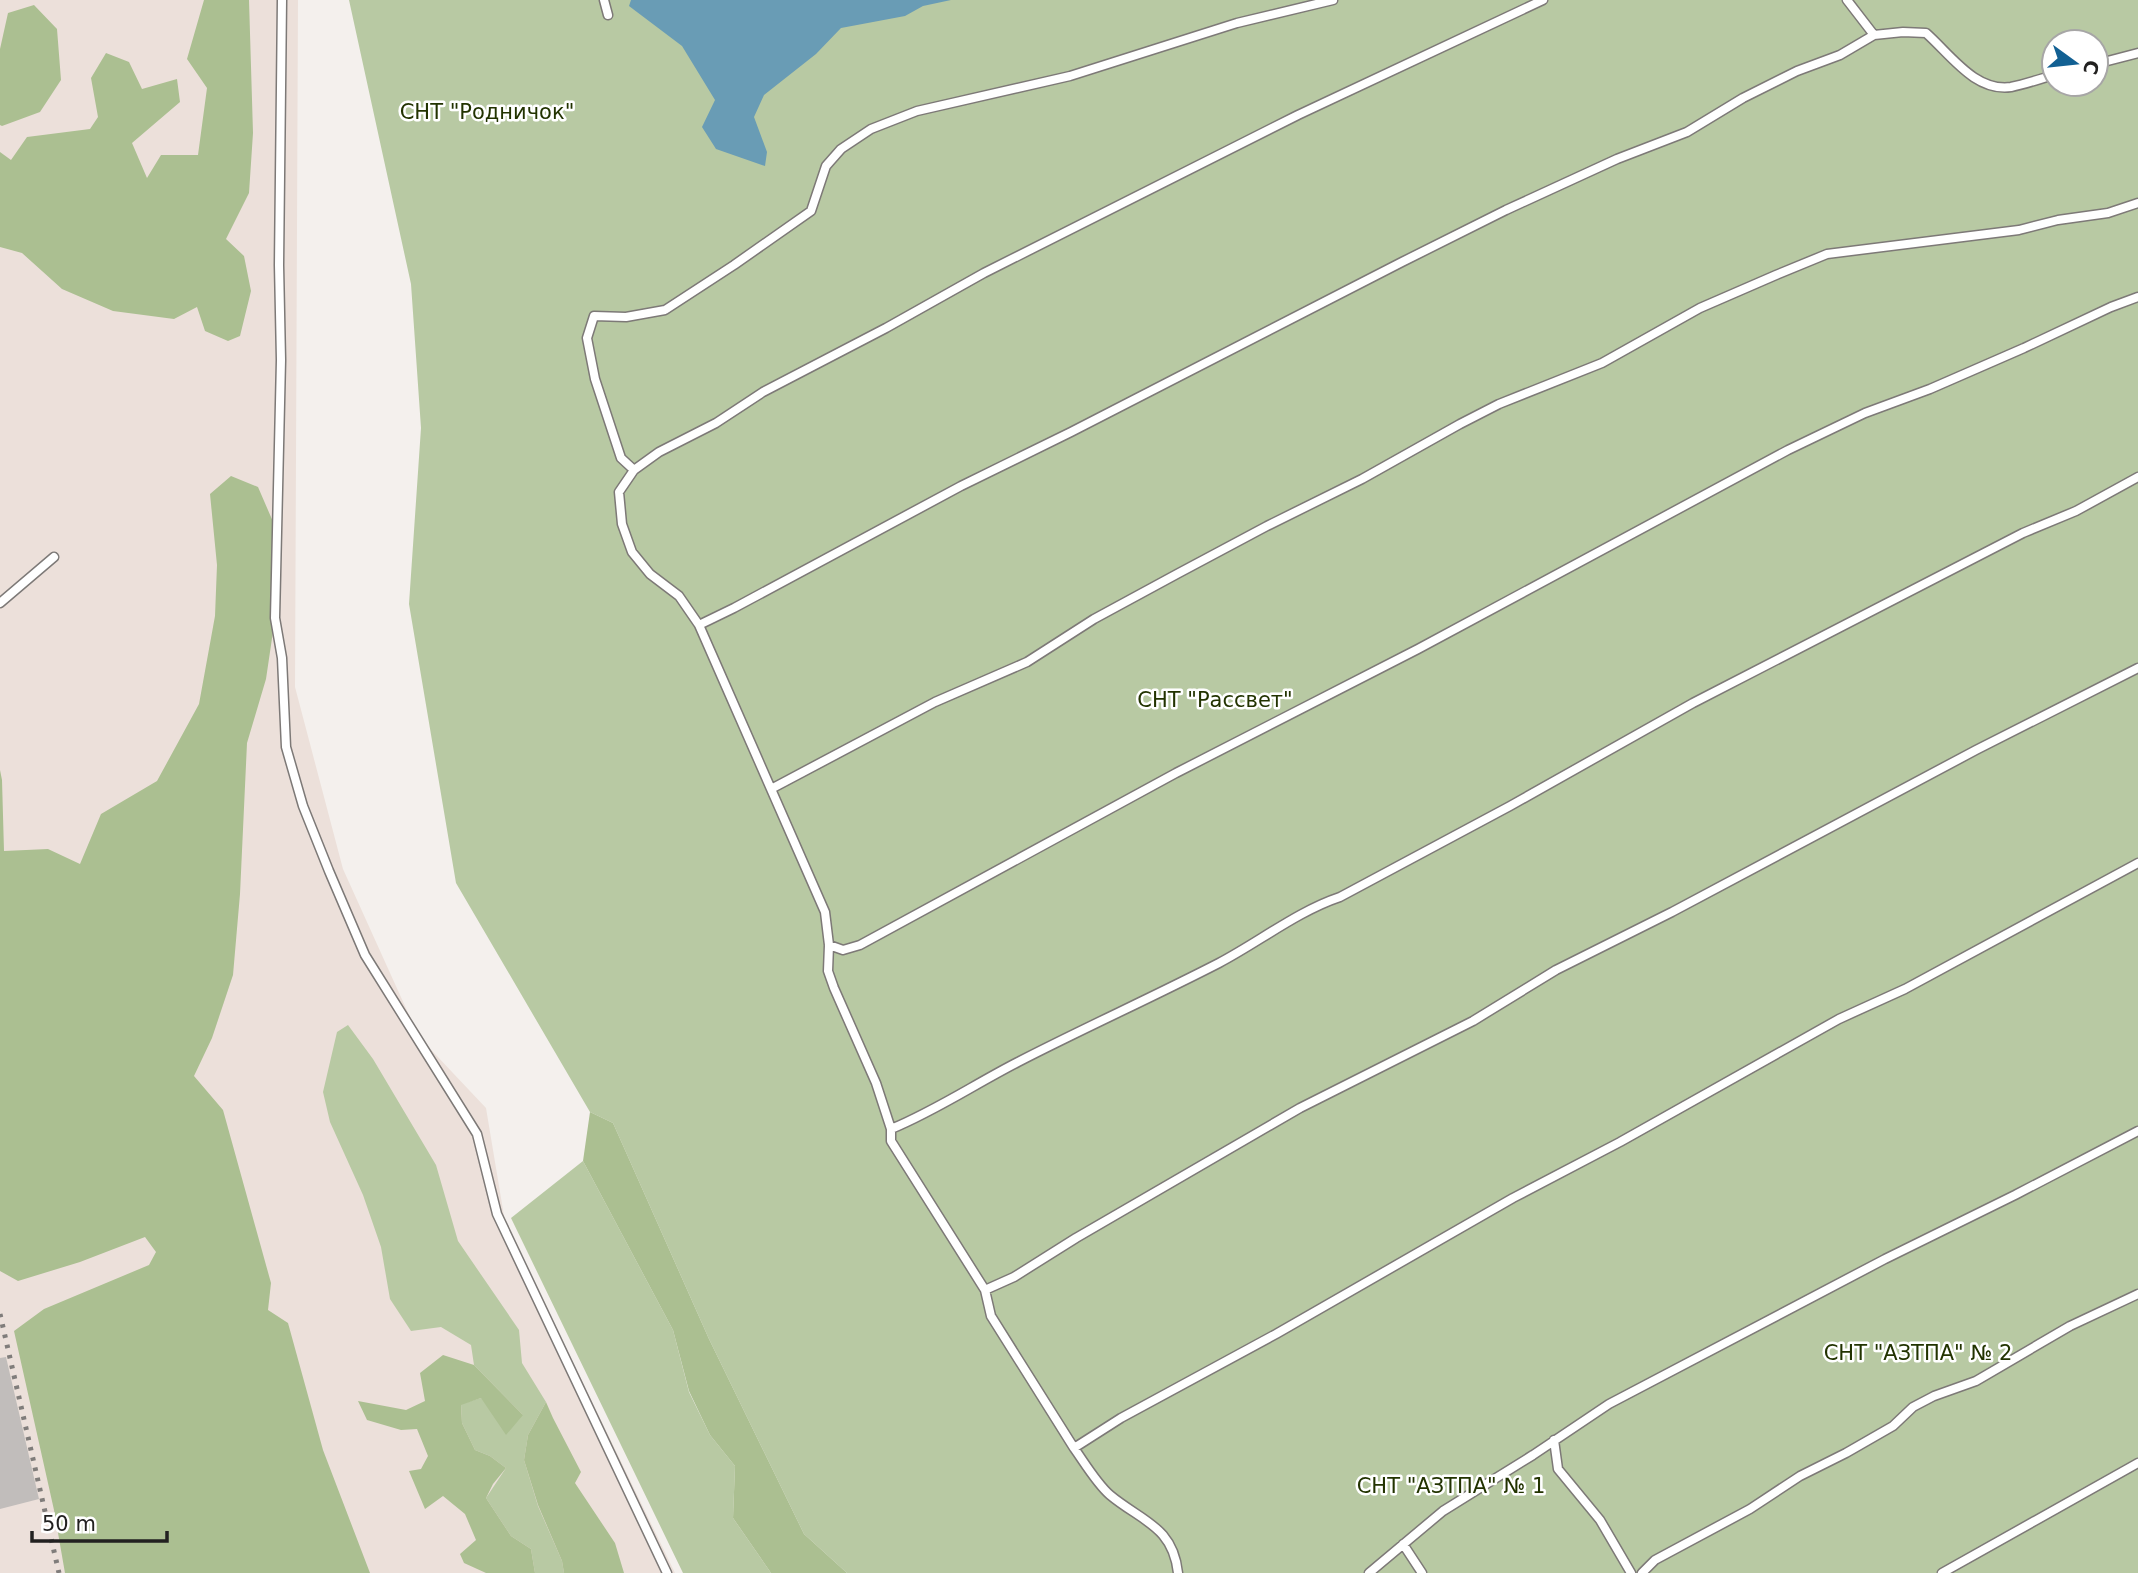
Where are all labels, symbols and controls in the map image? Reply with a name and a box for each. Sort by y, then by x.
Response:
north arrow [2040,28,2110,98]
text: С [2079,58,2104,77]
park label: СНТ "Родничок" [400,100,574,124]
park label: СНТ "Рассвет" [1137,688,1293,712]
park label: СНТ "АЗТПА" № 2 [1824,1341,2012,1365]
park label: СНТ "АЗТПА" № 1 [1357,1474,1545,1498]
scale bar [32,1500,166,1544]
text: 50 m [42,1512,96,1536]

